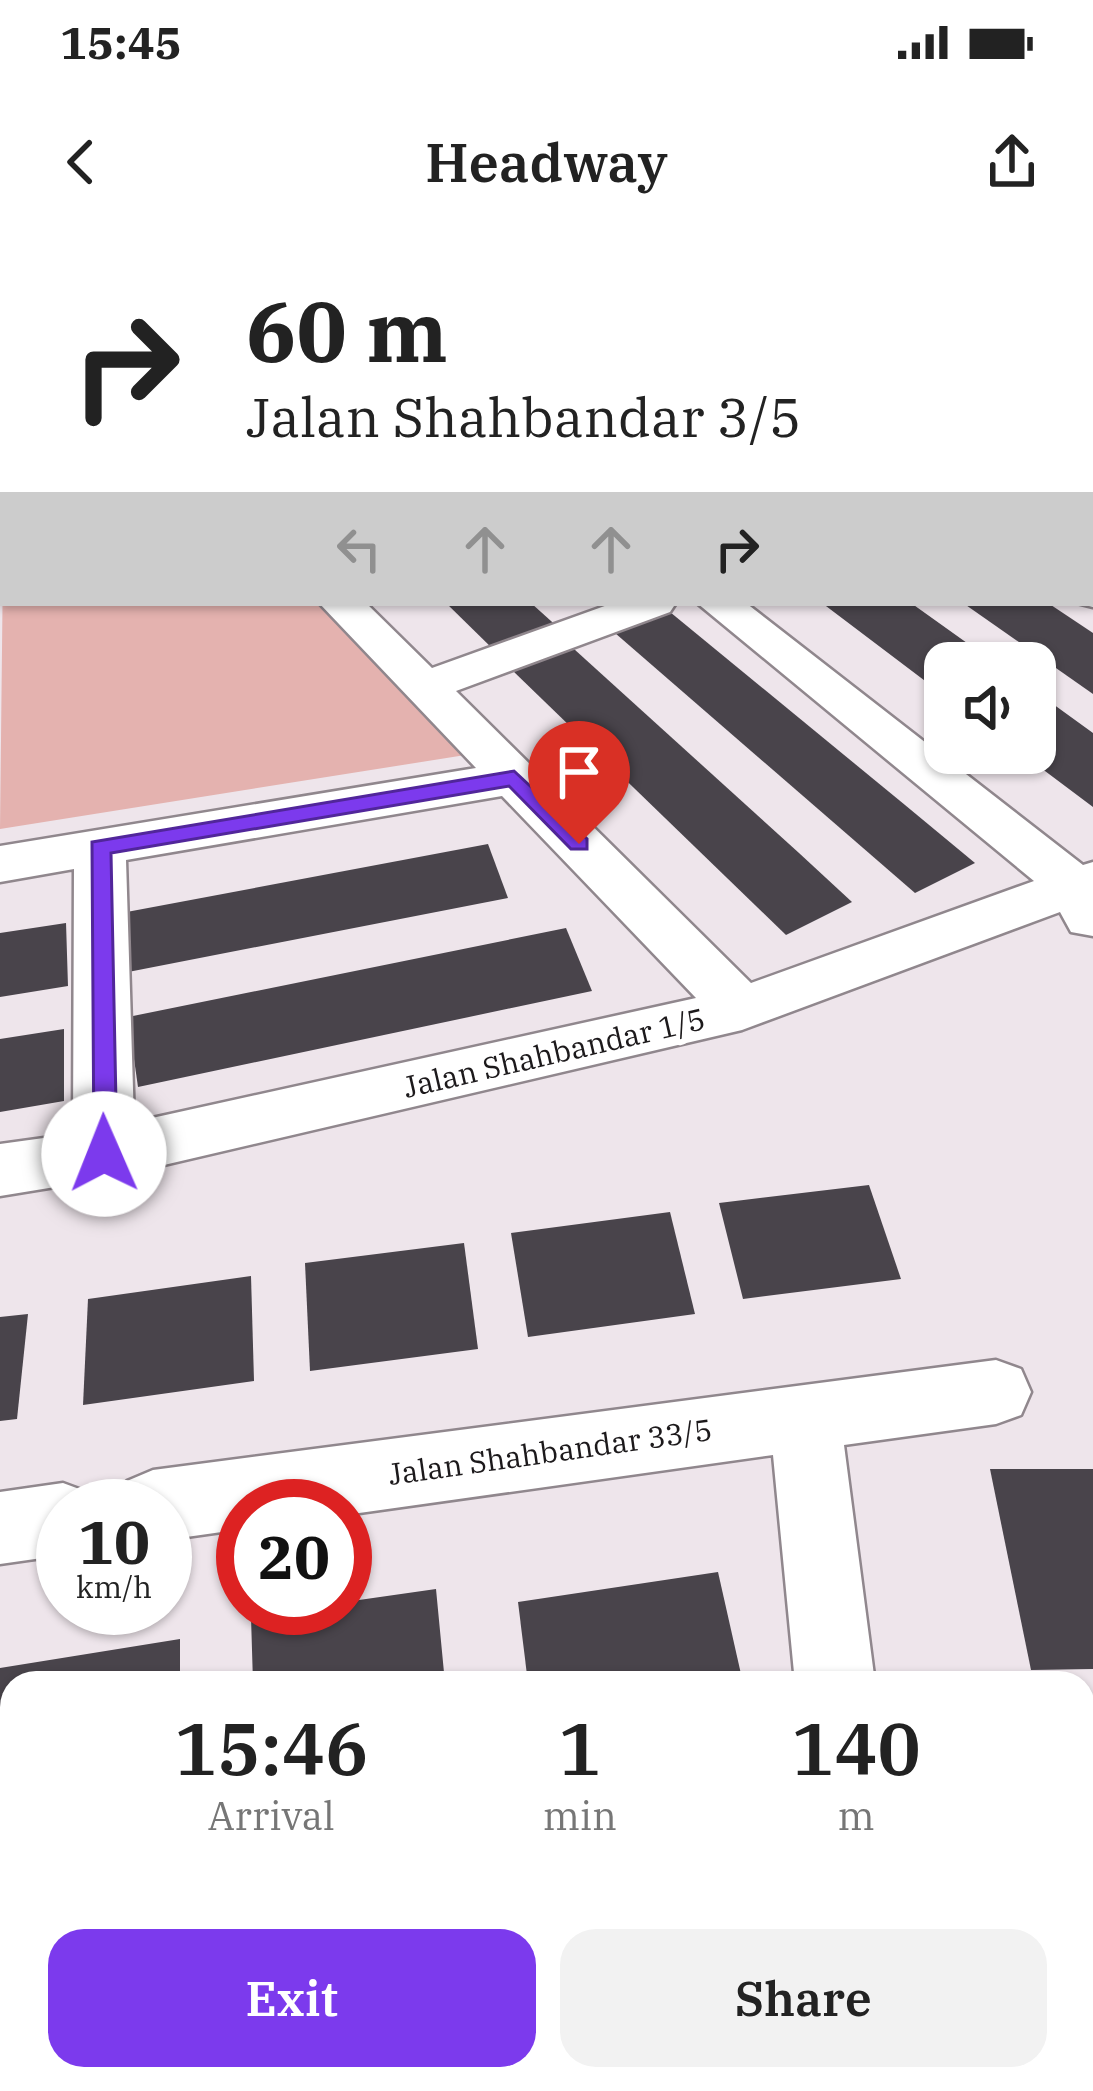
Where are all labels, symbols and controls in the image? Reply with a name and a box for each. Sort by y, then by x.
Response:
text: 15:45 [60,13,182,71]
text: Headway [425,127,668,197]
icon: back [48,129,114,195]
icon: share [979,129,1045,195]
text: 60 m [246,276,448,385]
icon: right [48,288,204,444]
text: Jalan Shahbandar 3/5 [246,382,801,452]
icon: left [326,516,392,582]
icon: ahead [452,516,518,582]
icon: ahead [578,516,644,582]
icon: right [704,516,770,582]
map controls [924,642,1056,774]
button: sound [924,642,1056,774]
pin [528,721,630,844]
icon: arrive [546,739,612,805]
street label: Jalan Shahbandar 1/5 [399,998,709,1106]
position arrow [41,1091,167,1217]
street label: Jalan Shahbandar 33/5 [386,1409,714,1493]
speed limit sign: 20 [216,1479,372,1635]
text: 10 [78,1502,150,1581]
text: km/h [76,1567,152,1606]
text: 15:46 [174,1701,368,1795]
text: 1 [558,1701,601,1795]
text: 140 [791,1701,921,1795]
text: Arrival [208,1790,335,1841]
text: min [543,1790,617,1841]
text: m [837,1790,875,1841]
button: Exit [48,1929,536,2067]
button: Share [560,1929,1047,2067]

